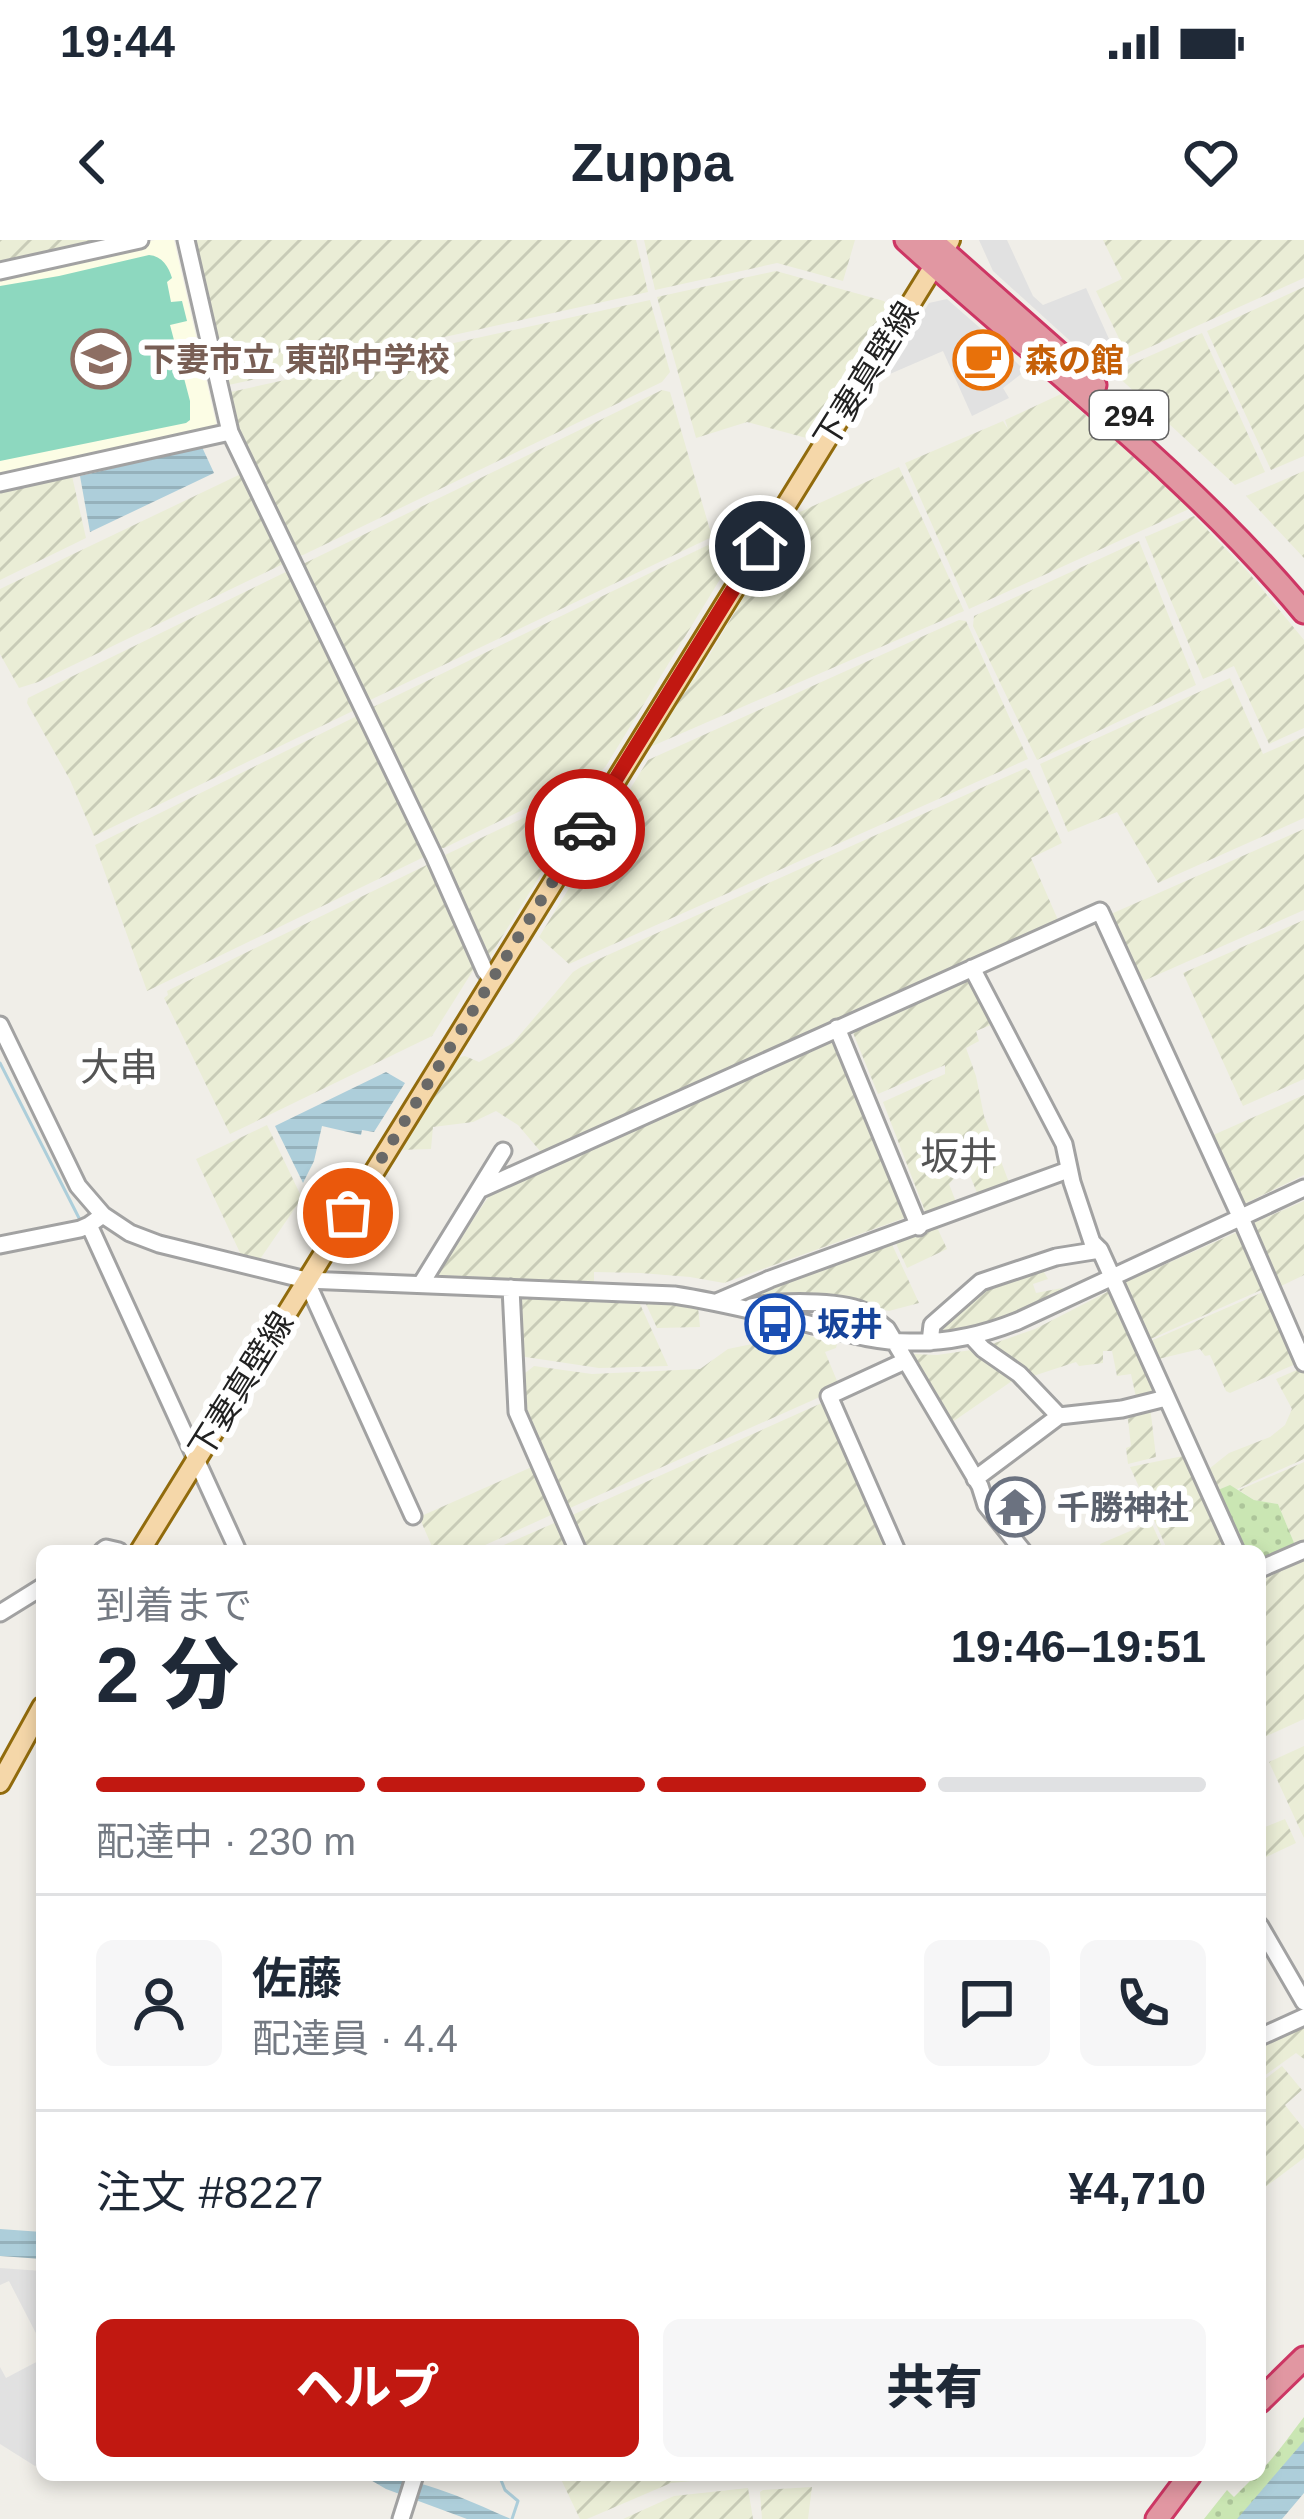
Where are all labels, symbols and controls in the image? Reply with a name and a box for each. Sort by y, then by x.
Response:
text: 19:44 [60,16,175,67]
icon: back [60,129,126,195]
icon: heart [1178,129,1244,195]
text: Zuppa [571,132,733,192]
street label: 下妻真壁線 [807,295,925,455]
school or university icon: 下妻市立 東部中学校 [70,328,132,390]
cafe icon: 森の館 [952,329,1014,391]
place label: 下妻市立 東部中学校 [143,341,449,378]
place label: 森の館 [1025,342,1124,379]
road number: 294 [1090,391,1168,439]
pin [709,495,811,597]
icon: home [727,513,793,579]
courier [525,769,645,889]
icon: car [552,796,618,862]
district label: 大串 [80,1046,158,1089]
district label: 坂井 [920,1135,998,1178]
pin [297,1162,399,1264]
icon: bag [315,1180,381,1246]
bus stop icon: 坂井 [744,1293,806,1355]
street label: 下妻真壁線 [182,1305,300,1465]
place label: 坂井 [817,1306,883,1343]
temple icon: 千勝神社 [984,1476,1046,1538]
place label: 千勝神社 [1057,1489,1189,1526]
text: 到着まで [96,1584,252,1627]
text: 19:46–19:51 [951,1621,1206,1672]
text: 2 分 [96,1631,239,1719]
text: 配達中 · 230 m [96,1820,356,1863]
button: person [96,1940,222,2066]
button: chat [924,1940,1050,2066]
button: phone [1080,1940,1206,2066]
text: 佐藤 [252,1953,342,2004]
text: 配達員 · 4.4 [252,2017,458,2060]
text: ¥4,710 [1068,2163,1206,2214]
text: 注文 #8227 [96,2167,324,2218]
button: ヘルプ [96,2319,639,2457]
button: 共有 [663,2319,1206,2457]

